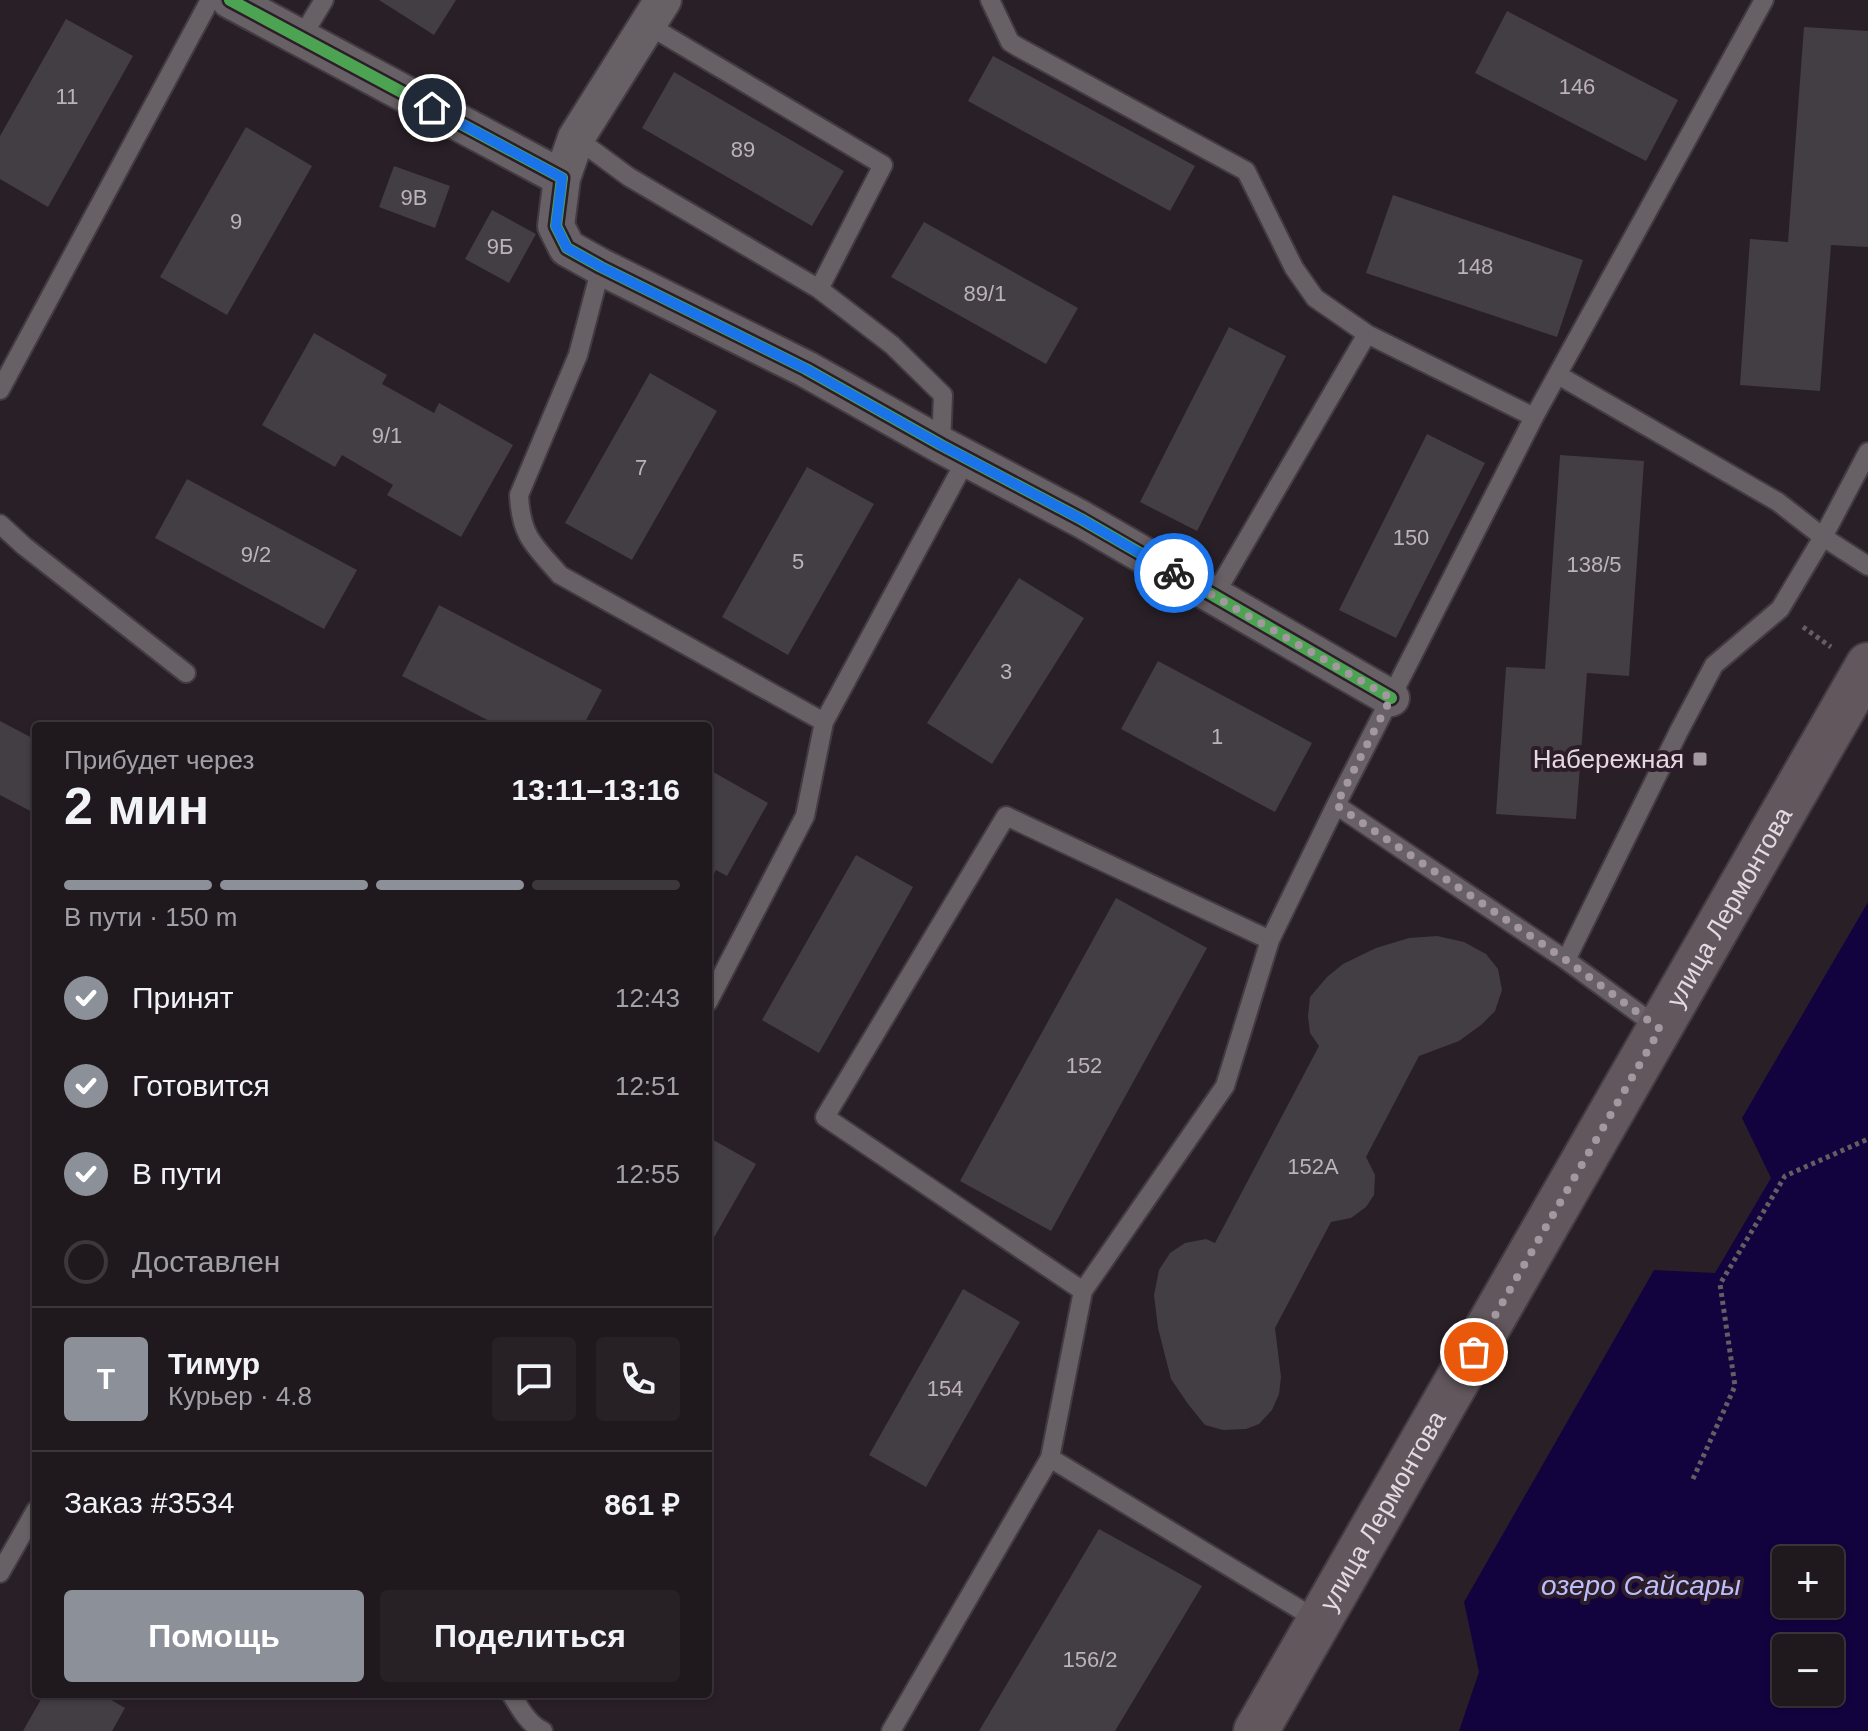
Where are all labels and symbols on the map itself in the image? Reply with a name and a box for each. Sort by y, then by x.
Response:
pin [398,74,466,142]
house number: 146 [1559,74,1595,99]
house number: 11 [56,84,78,109]
house number: 89 [731,137,755,162]
house number: 9В [401,185,427,210]
house number: 9 [230,209,242,234]
house number: 9Б [487,234,513,259]
house number: 148 [1457,254,1493,279]
house number: 89/1 [964,281,1006,306]
house number: 9/1 [372,423,402,448]
house number: 7 [635,455,647,480]
house number: 150 [1393,525,1429,550]
courier [1134,533,1214,613]
house number: 9/2 [241,542,271,567]
house number: 5 [792,549,804,574]
house number: 138/5 [1566,552,1622,577]
house number: 3 [1000,659,1012,684]
house number: 1 [1211,724,1223,749]
place label: Набережная [1533,744,1684,774]
marker: Набережная [1691,750,1709,768]
street label: улица Лермонтова [1660,801,1798,1012]
house number: 152 [1066,1053,1102,1078]
house number: 152А [1287,1154,1339,1179]
pin [1440,1318,1508,1386]
house number: 154 [927,1376,963,1401]
street label: улица Лермонтова [1313,1405,1452,1616]
water label: озеро Сайсары [1541,1570,1741,1601]
house number: 156/2 [1062,1647,1118,1672]

